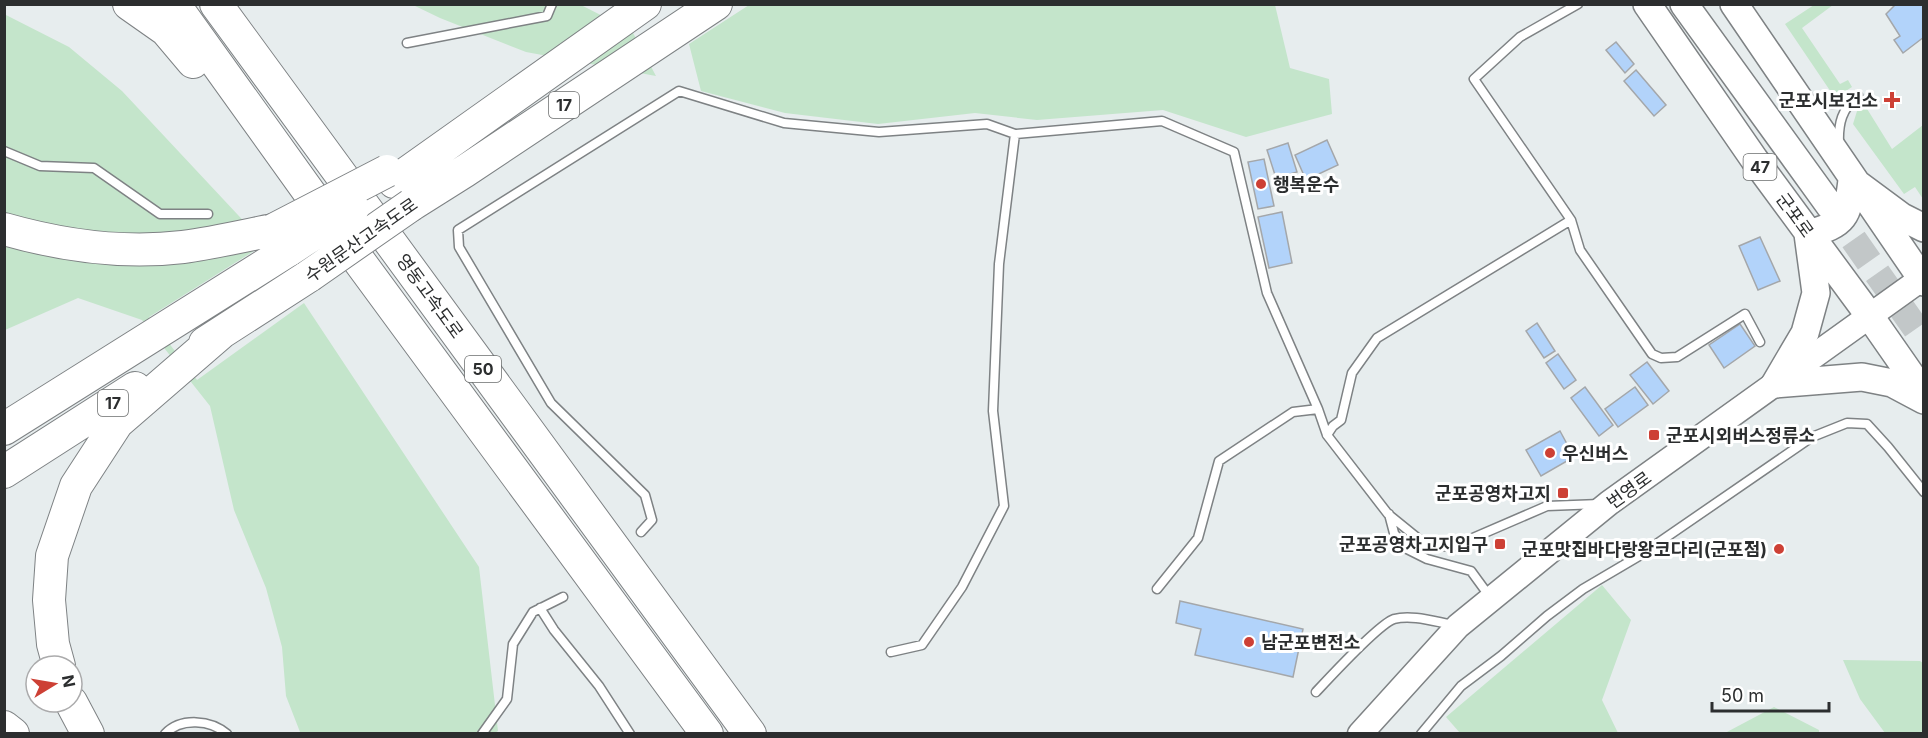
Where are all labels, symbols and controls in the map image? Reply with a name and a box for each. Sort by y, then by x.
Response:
place label: 군포시보건소 [1779,90,1878,111]
marker: 군포시보건소 [1883,91,1901,109]
road number: 17 [549,92,579,118]
road number: 47 [1744,154,1776,180]
place label: 행복운수 [1273,174,1339,195]
marker: 행복운수 [1254,177,1268,191]
street label: 군포로 [1772,189,1818,241]
street label: 수원문산고속도로 [301,193,421,287]
street label: 영동고속도로 [392,250,468,342]
road number: 50 [465,356,501,382]
road number: 17 [98,390,128,416]
place label: 군포시외버스정류소 [1666,425,1815,446]
marker: 군포시외버스정류소 [1647,428,1661,442]
place label: 우신버스 [1562,443,1628,464]
marker: 우신버스 [1543,446,1557,460]
street label: 번영로 [1603,467,1655,513]
place label: 군포공영차고지 [1435,483,1551,504]
marker: 군포공영차고지 [1556,486,1570,500]
place label: 군포공영차고지입구 [1339,534,1488,555]
marker: 군포공영차고지입구 [1493,537,1507,551]
place label: 군포맛집바다랑왕코다리(군포점) [1522,539,1767,560]
marker: 군포맛집바다랑왕코다리(군포점) [1772,542,1786,556]
place label: 남군포변전소 [1261,632,1360,653]
marker: 남군포변전소 [1242,635,1256,649]
north arrow [24,654,84,714]
text: N [58,673,80,689]
scale bar [1712,675,1829,713]
text: 50 m [1721,685,1764,706]

